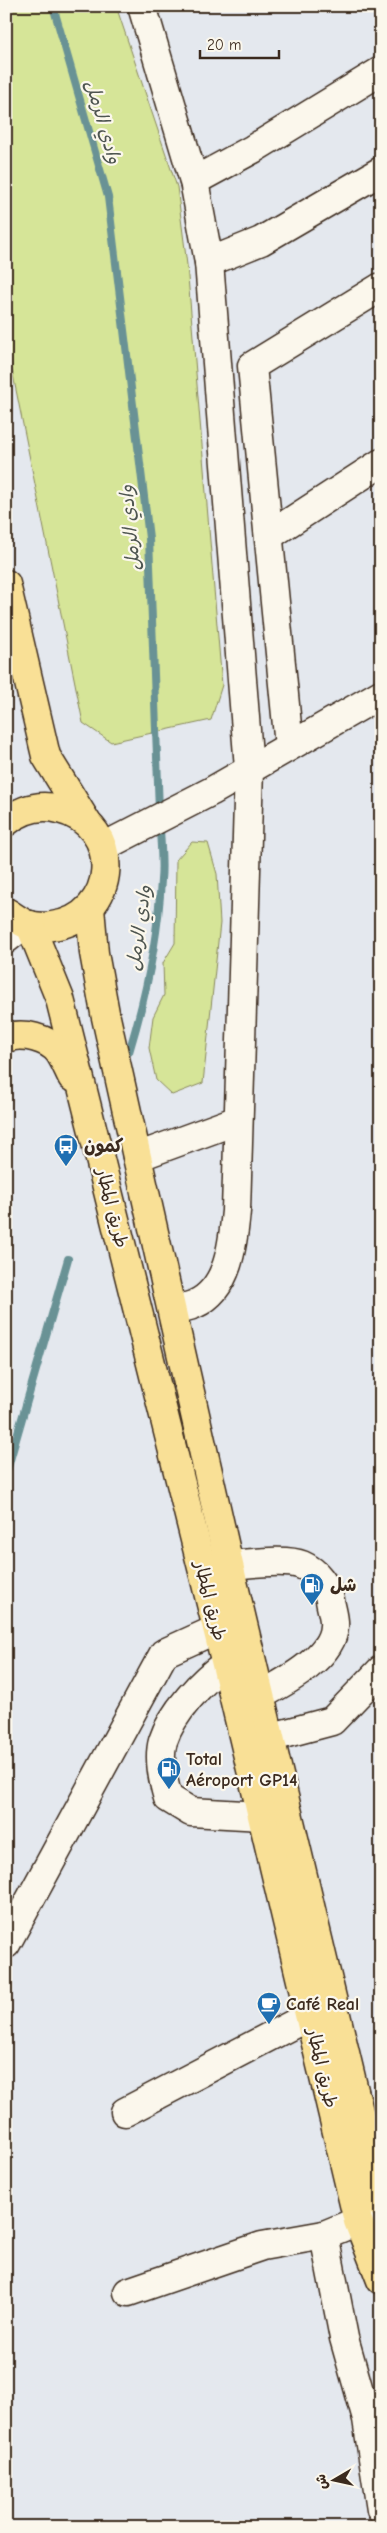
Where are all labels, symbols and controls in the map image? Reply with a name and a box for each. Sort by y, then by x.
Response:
scale bar [200,28,278,60]
text: 20 m [207,36,241,54]
water label: وادي الرمل [79,78,125,167]
water label: وادي الرمل [115,484,147,572]
water label: وادي الرمل [122,884,158,972]
bus stop icon: كمون [53,1133,79,1167]
place label: كمون [84,1136,123,1157]
street label: طريق المطار [91,1164,132,1250]
street label: طريق المطار [189,1557,230,1643]
fuel station icon: شل [299,1572,325,1606]
place label: شل [330,1575,356,1596]
place label: Total Aéroport GP14 [186,1749,297,1791]
fuel station icon: Total Aéroport GP14 [156,1756,182,1790]
cafe icon: Café Real [256,1991,282,2025]
place label: Café Real [286,1994,359,2015]
street label: طريق المطار [302,2024,341,2110]
north arrow [310,2456,360,2506]
text: ش [312,2473,331,2491]

